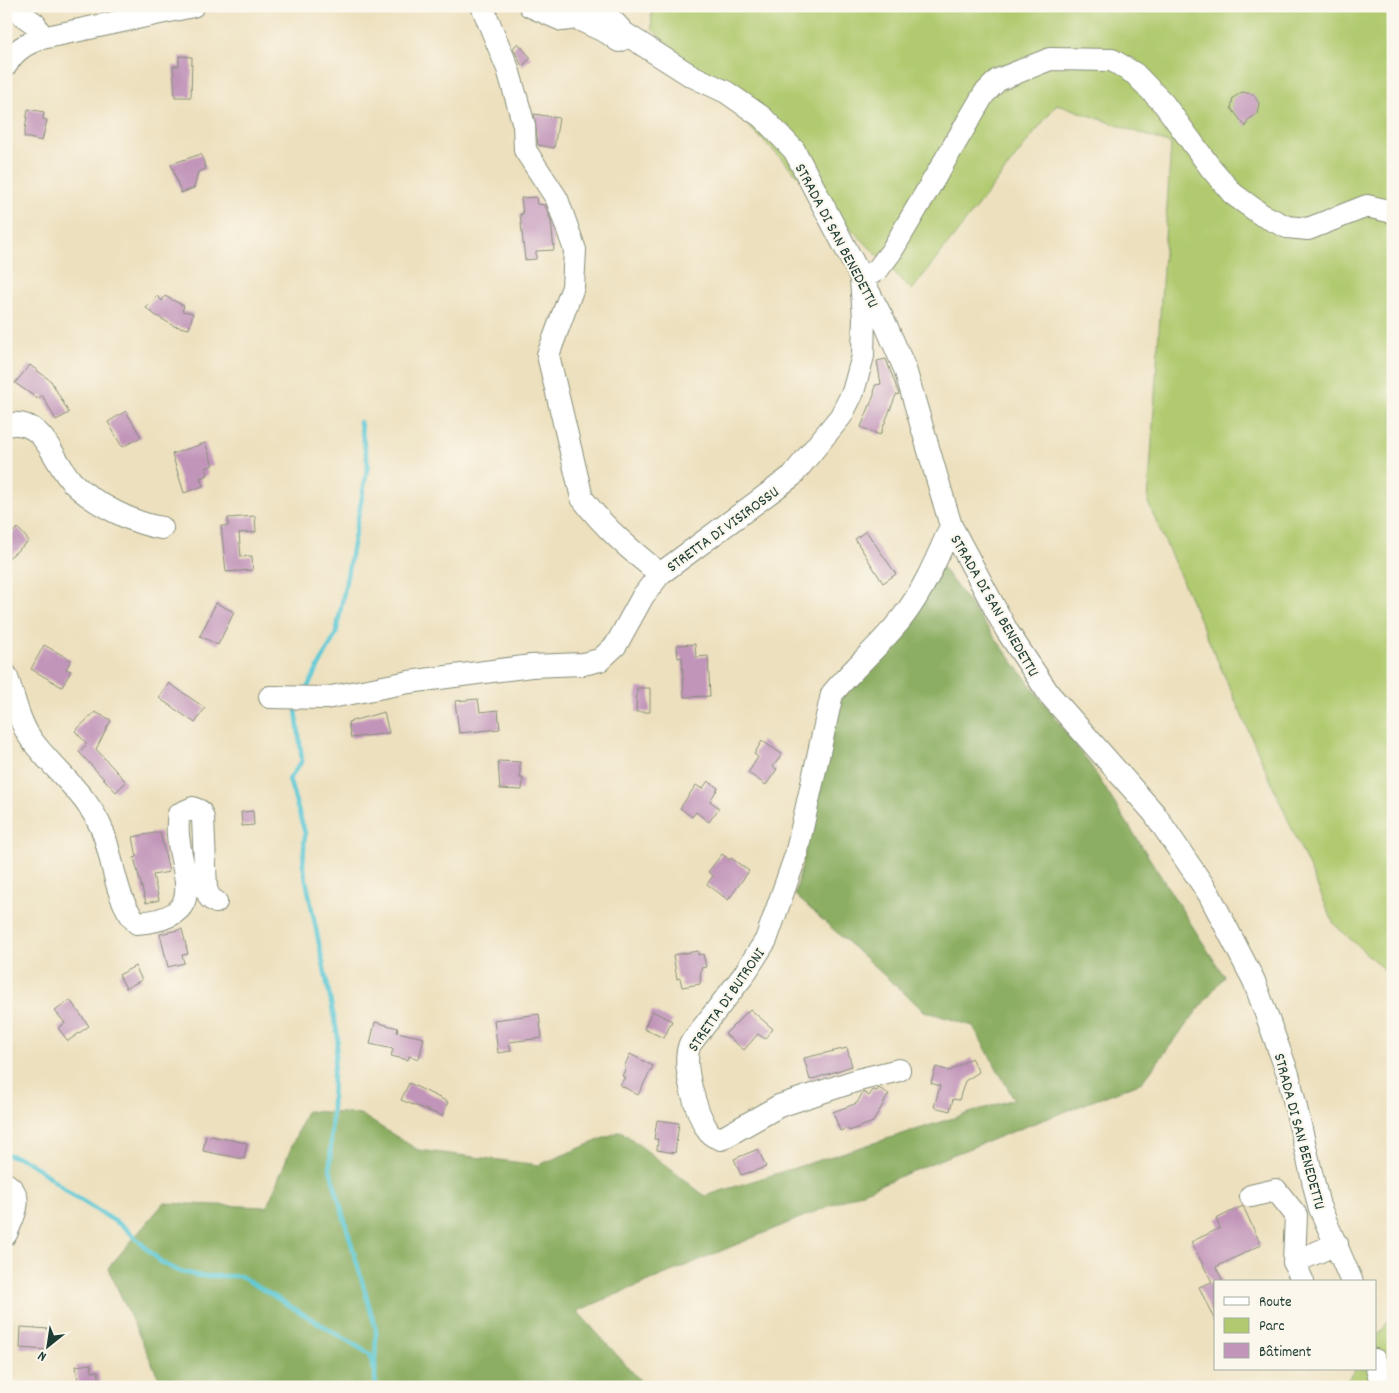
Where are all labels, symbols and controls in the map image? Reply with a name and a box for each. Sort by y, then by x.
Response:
street label: STRADA DI SAN BENEDETTU [788,160,884,313]
street label: STRETTA DI VISIROSSU [662,481,784,579]
street label: STRADA DI SAN BENEDETTU [944,531,1044,682]
street label: STRETTA DI BUTRONI [683,944,772,1057]
street label: STRADA DI SAN BENEDETTU [1267,1051,1331,1212]
legend [1214,1280,1376,1370]
text: Route [1259,1292,1292,1314]
text: Parc [1259,1316,1284,1338]
north arrow [22,1320,72,1370]
text: Bâtiment [1259,1342,1312,1364]
text: N [34,1345,50,1366]

